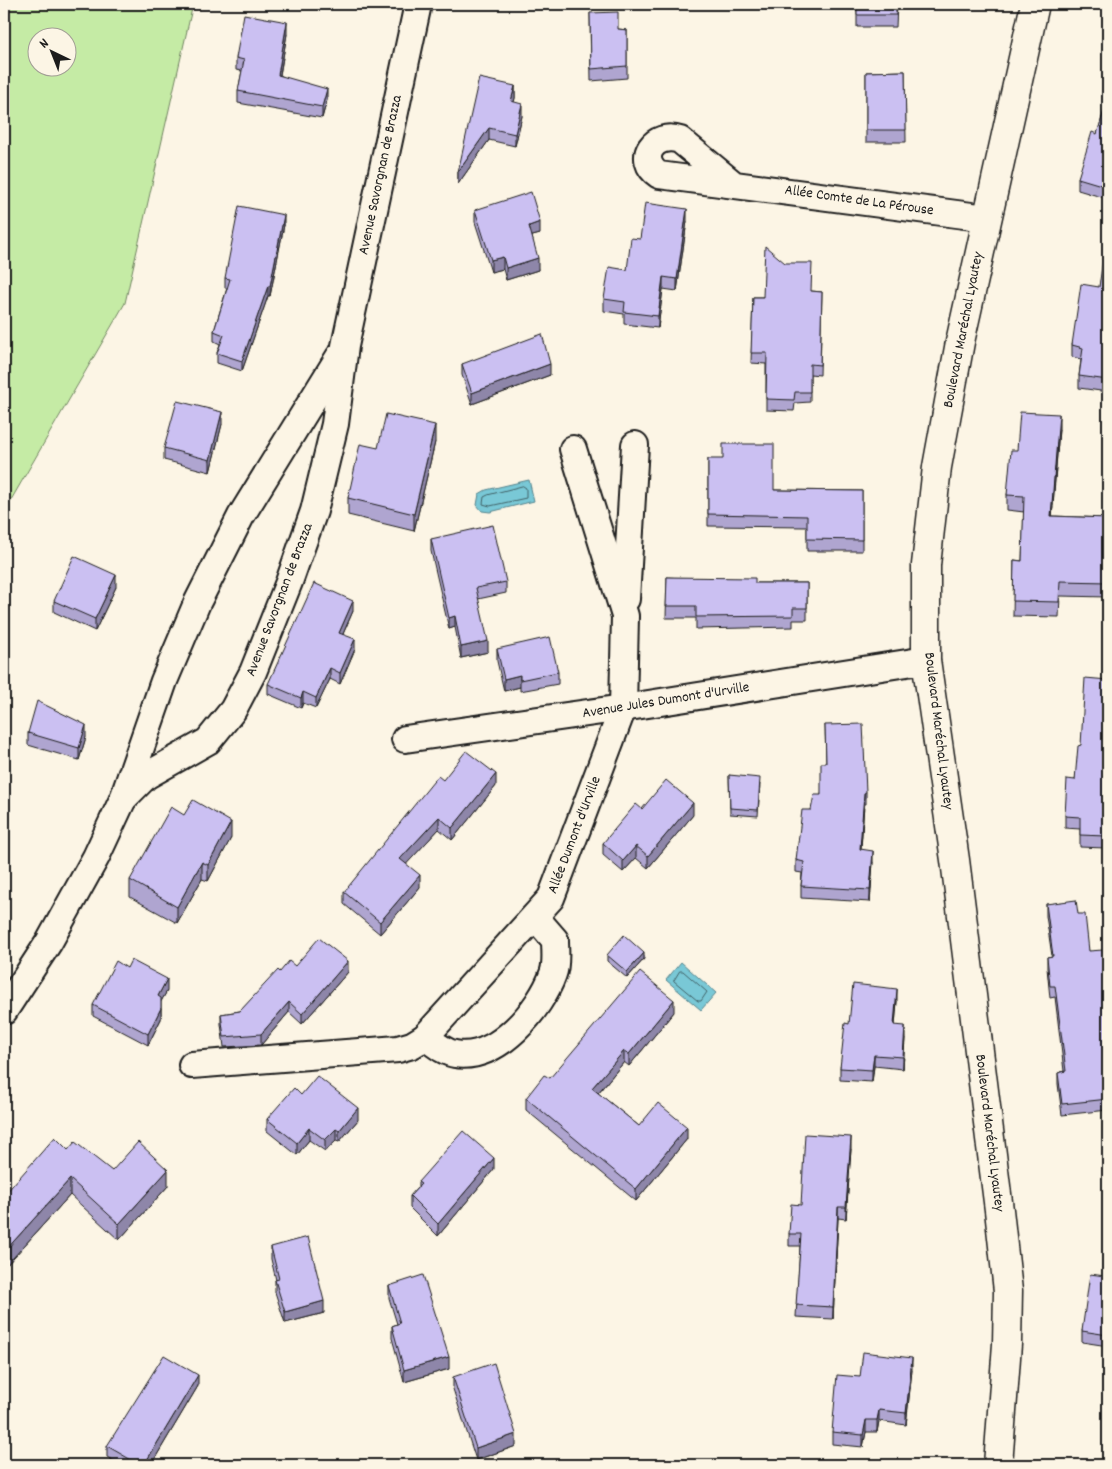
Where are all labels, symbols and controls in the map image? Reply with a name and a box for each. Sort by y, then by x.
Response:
north arrow [28,28,78,78]
text: N [35,34,54,54]
street label: Avenue Savorgnan de Brazza [353,92,409,257]
street label: Allée Comte de La Pérouse [783,180,935,222]
street label: Boulevard Maréchal Lyautey [938,249,990,410]
street label: Avenue Savorgnan de Brazza [241,519,320,680]
street label: Boulevard Maréchal Lyautey [917,651,959,812]
street label: Avenue Jules Dumont d'Urville [581,677,752,725]
street label: Allée Dumont d'Urville [542,773,608,897]
street label: Boulevard Maréchal Lyautey [968,1053,1010,1214]

